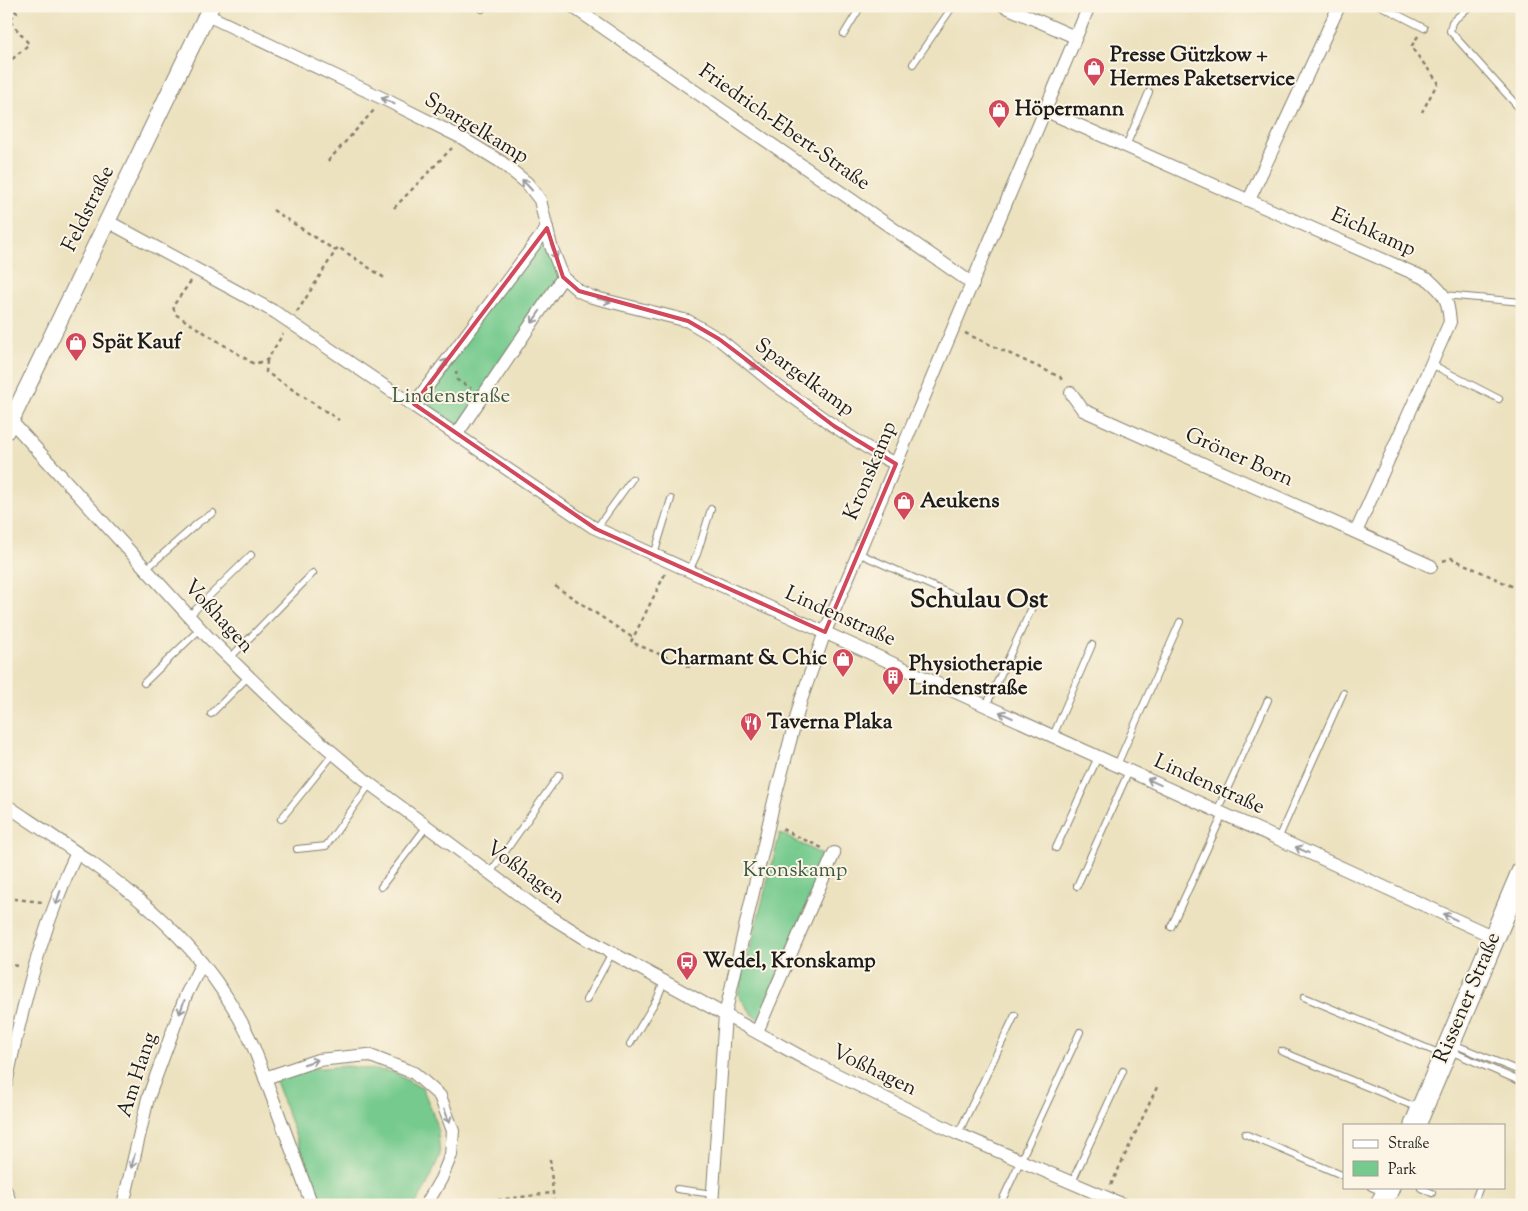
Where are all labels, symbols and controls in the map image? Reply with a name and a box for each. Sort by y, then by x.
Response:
place label: Presse Gützkow + Hermes Paketservice [1110,41,1295,95]
shop icon: Presse Gützkow + Hermes Paketservice [1082,56,1106,87]
street label: Friedrich-Ebert-Straße [692,57,876,199]
street label: Spargelkamp [418,86,534,172]
place label: Höpermann [1015,95,1125,125]
one-way arrow [381,96,396,105]
shop icon: Höpermann [987,98,1011,129]
street label: Feldstraße [55,161,123,257]
one-way arrow [521,178,533,191]
street label: Eichkamp [1326,201,1420,265]
one-way arrow [550,244,559,260]
one-way arrow [596,296,612,305]
one-way arrow [531,310,541,324]
place label: Spät Kauf [92,328,183,358]
shop icon: Spät Kauf [64,331,88,362]
street label: Spargelkamp [748,331,860,425]
one-way arrow [438,358,448,372]
one-way arrow [744,359,757,370]
park label: Lindenstraße [392,382,510,412]
street label: Kronskamp [837,417,905,525]
street label: Gröner Born [1180,421,1298,495]
place label: Aeukens [920,487,999,517]
shop icon: Aeukens [892,490,916,521]
street label: Voßhagen [176,573,260,661]
street label: Lindenstraße [780,579,900,655]
district label: Schulau Ost [910,582,1048,619]
place label: Charmant & Chic [661,644,827,674]
shop icon: Charmant & Chic [831,647,855,678]
place label: Physiotherapie Lindenstraße [909,650,1043,704]
building icon: Physiotherapie Lindenstraße [881,665,905,696]
place label: Taverna Plaka [767,708,893,738]
one-way arrow [999,709,1014,719]
restaurant icon: Taverna Plaka [739,711,763,742]
street label: Lindenstraße [1149,747,1269,823]
one-way arrow [1147,777,1162,787]
street label: Voßhagen [479,834,571,912]
one-way arrow [1295,844,1310,854]
park label: Kronskamp [743,856,847,886]
one-way arrow [53,889,62,905]
one-way arrow [1443,912,1458,921]
street label: Rissener Straße [1427,928,1509,1068]
place label: Wedel, Kronskamp [703,947,876,977]
bus stop icon: Wedel, Kronskamp [675,950,699,981]
one-way arrow [177,999,186,1014]
street label: Am Hang [110,1029,166,1121]
street label: Voßhagen [826,1037,922,1105]
one-way arrow [302,1057,318,1067]
one-way arrow [443,1107,452,1123]
legend [1343,1124,1506,1188]
text: Straße [1388,1134,1430,1155]
one-way arrow [128,1153,137,1169]
text: Park [1388,1160,1417,1181]

